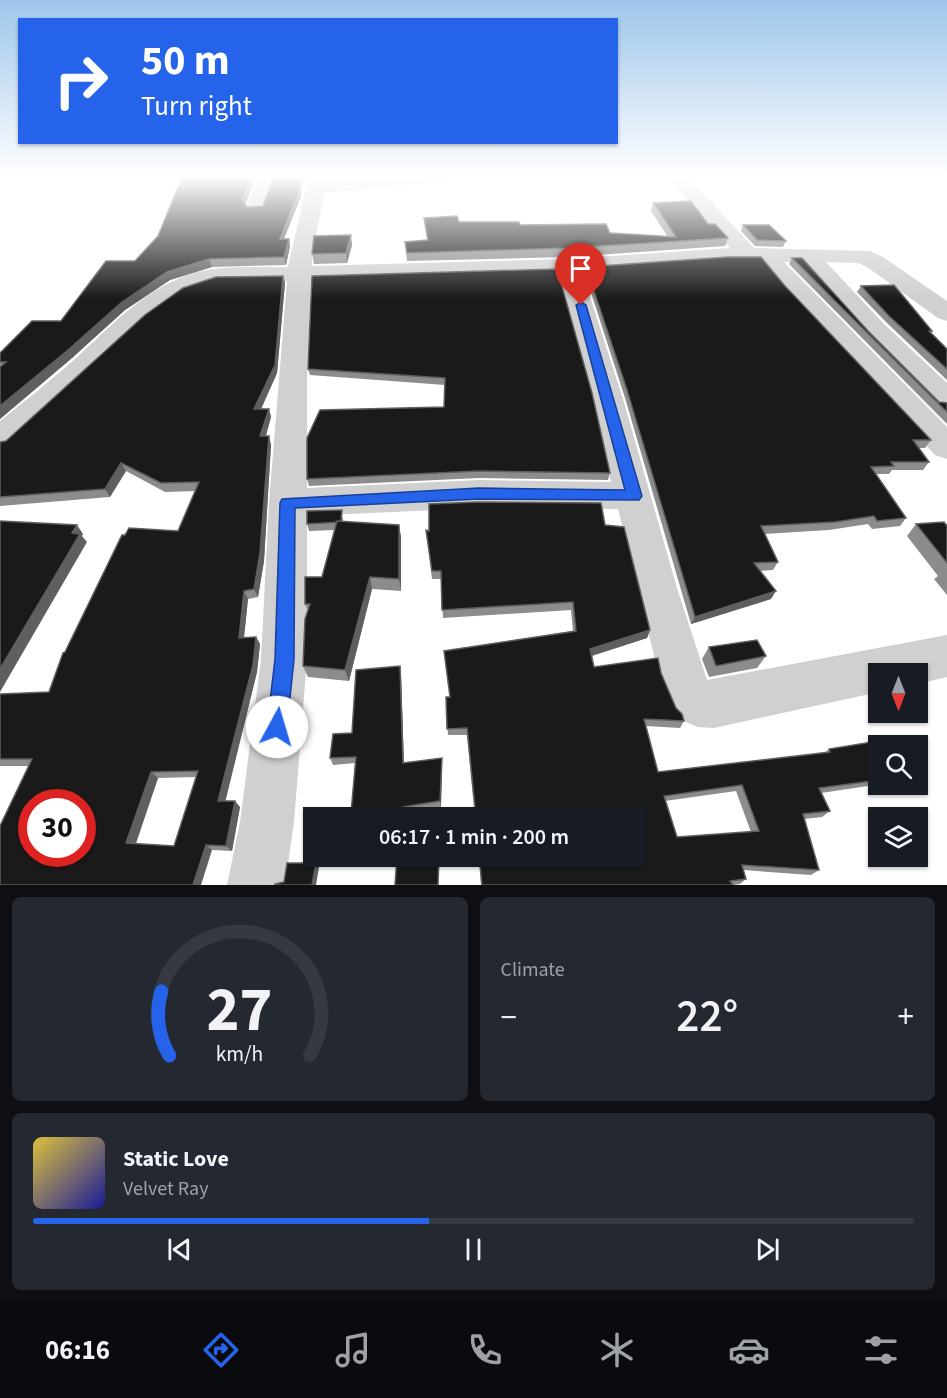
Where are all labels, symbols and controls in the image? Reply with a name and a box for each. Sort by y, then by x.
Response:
text: 50 m [141,31,230,91]
icon: right [42,42,120,120]
text: Turn right [141,87,252,126]
pin [555,243,606,305]
icon: arrive [564,252,597,285]
north arrow [868,663,928,723]
map controls [868,663,928,867]
position arrow [245,695,309,759]
button: search [868,735,928,795]
speed limit sign: 30 [18,789,96,867]
button: layers [868,807,928,867]
text: 06:17 · 1 min · 200 m [379,821,569,853]
text: Climate [501,956,565,984]
text: 27 [207,966,273,1055]
text: 22° [676,985,738,1049]
text: − [501,994,517,1041]
text: + [898,994,914,1041]
text: km/h [216,1039,264,1070]
text: Static Love [123,1143,229,1175]
text: Velvet Ray [123,1175,209,1203]
icon: previous [163,1233,196,1266]
icon: pause [457,1233,490,1266]
icon: next [751,1233,784,1266]
icon: directions [200,1329,242,1371]
icon: music [332,1329,374,1371]
icon: phone [464,1329,506,1371]
icon: climate [596,1329,638,1371]
icon: car [728,1329,770,1371]
icon: filters [860,1329,902,1371]
text: 06:16 [45,1331,110,1370]

